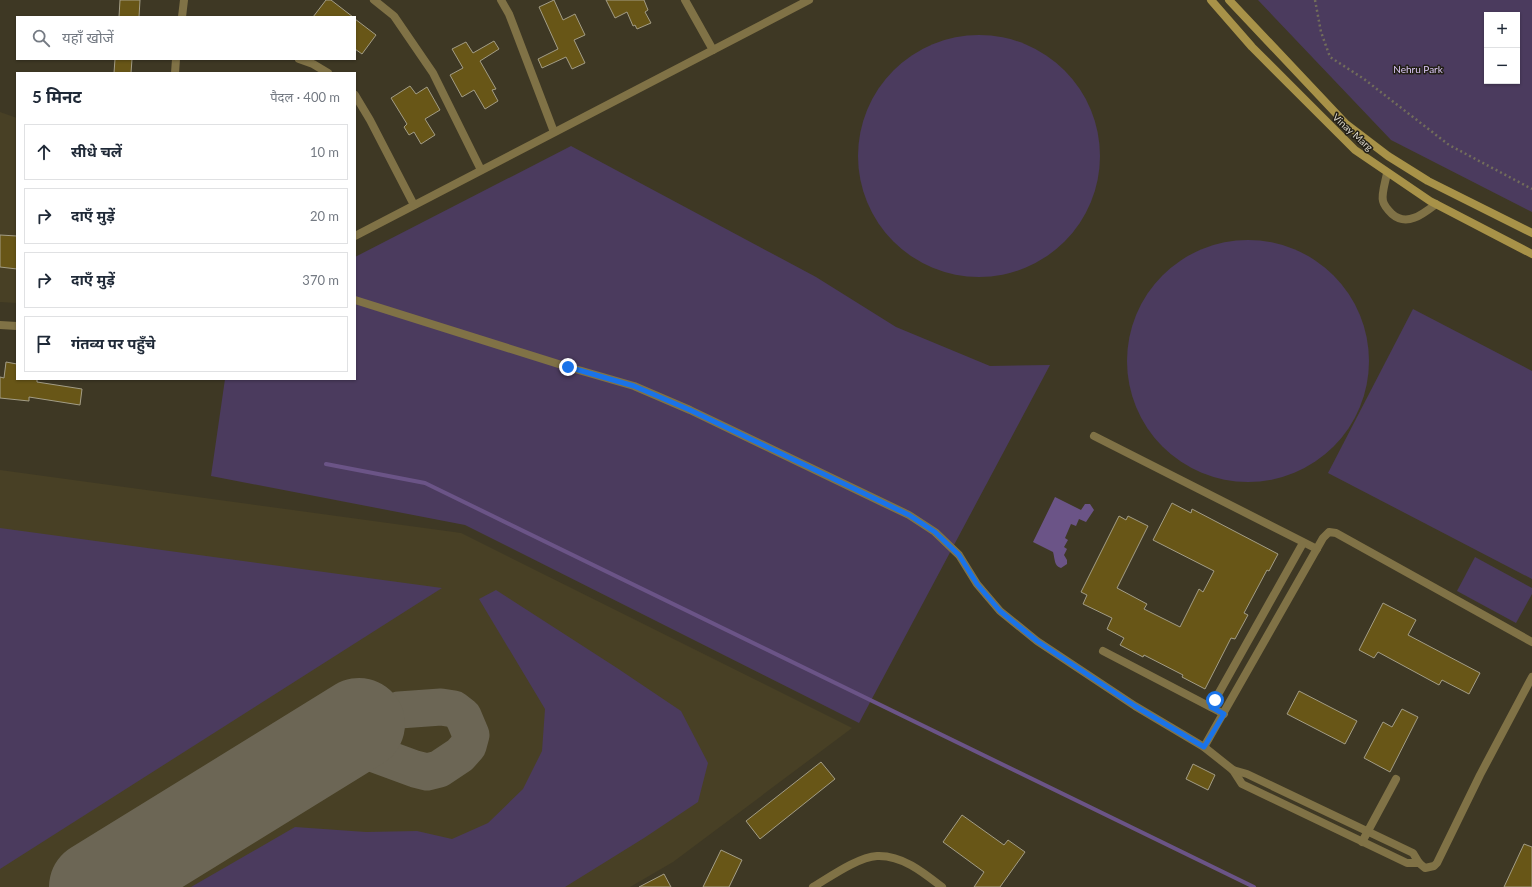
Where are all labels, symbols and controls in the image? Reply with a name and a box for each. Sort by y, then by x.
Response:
map controls [1484,12,1520,84]
button: + [1484,12,1520,48]
search box [16,16,356,60]
icon: search [30,27,52,49]
text: यहाँ खोजें [62,28,114,46]
button: − [1484,48,1520,84]
park label: Nehru Park [1393,63,1444,75]
text: 5 मिनट [32,86,82,107]
text: पैदल · 400 m [270,89,340,105]
street label: Vinay Marg [1330,111,1376,153]
icon: ahead [33,141,55,163]
text: सीधे चलें [71,142,122,160]
text: 10 m [310,144,339,160]
icon: right [33,205,55,227]
text: दाएँ मुड़ें [71,206,115,224]
text: 20 m [310,208,339,224]
icon: right [33,269,55,291]
text: दाएँ मुड़ें [71,270,115,288]
text: 370 m [302,272,339,288]
icon: arrive [33,333,55,355]
text: गंतव्य पर पहुँचे [71,334,155,352]
route end [559,358,577,376]
route start [1206,691,1224,709]

